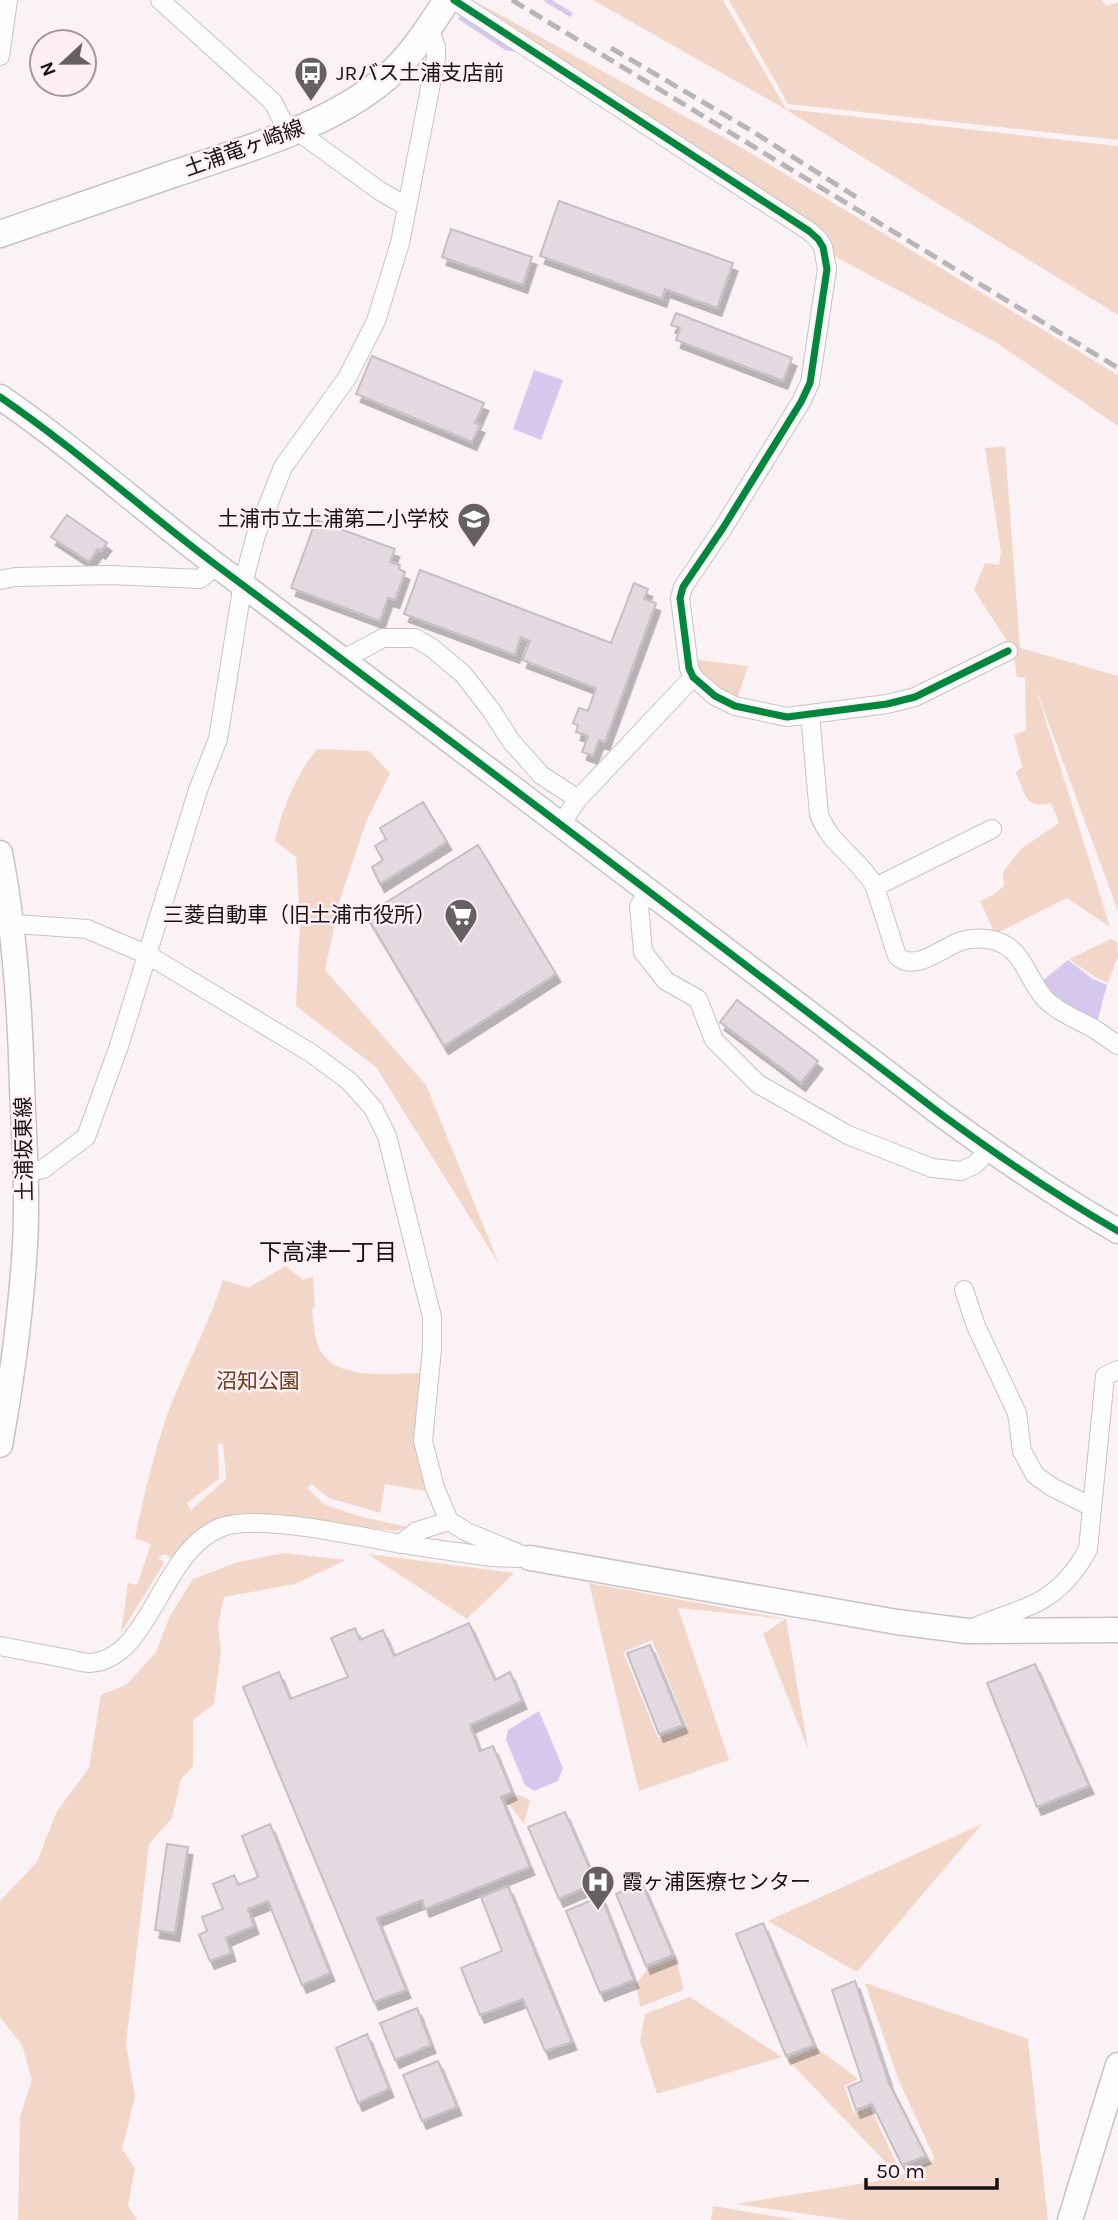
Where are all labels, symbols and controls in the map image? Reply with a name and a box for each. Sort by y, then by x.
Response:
north arrow [28,28,98,98]
bus stop icon: JRバス土浦支店前 [292,54,330,103]
text: N [35,59,61,79]
place label: JRバス土浦支店前 [336,61,504,85]
street label: 土浦竜ヶ崎線 [181,115,307,181]
school or university icon: 土浦市立土浦第二小学校 [455,500,493,549]
place label: 土浦市立土浦第二小学校 [218,507,449,531]
supermarket icon: 三菱自動車（旧土浦市役所） [442,896,480,945]
place label: 三菱自動車（旧土浦市役所） [163,903,436,927]
street label: 土浦坂東線 [11,1096,37,1202]
district label: 下高津一丁目 [259,1239,397,1266]
park label: 沼知公園 [216,1369,300,1393]
hospital icon: 霞ヶ浦医療センター [579,1863,617,1912]
place label: 霞ヶ浦医療センター [622,1870,811,1894]
scale bar [866,2146,997,2190]
text: 50 m [876,2159,925,2183]

